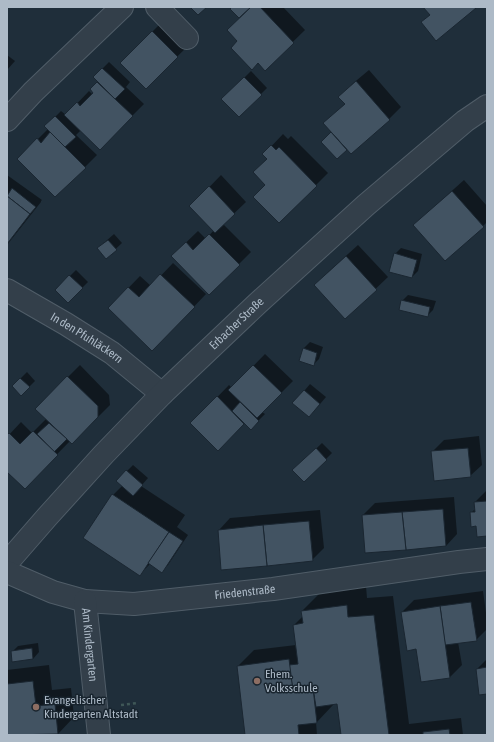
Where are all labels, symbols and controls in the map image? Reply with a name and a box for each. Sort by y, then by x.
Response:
street label: Erbacher Straße [206,294,266,352]
street label: In den Pfuhläckern [48,310,126,366]
street label: Friedenstraße [214,582,276,602]
street label: Am Kindergarten [79,607,100,682]
place label: Ehem. Volksschule [265,667,318,695]
marker: Ehem. Volksschule [252,676,262,686]
place label: Evangelischer Kindergarten Altstadt [44,693,138,721]
marker: Evangelischer Kindergarten Altstadt [31,702,41,712]

